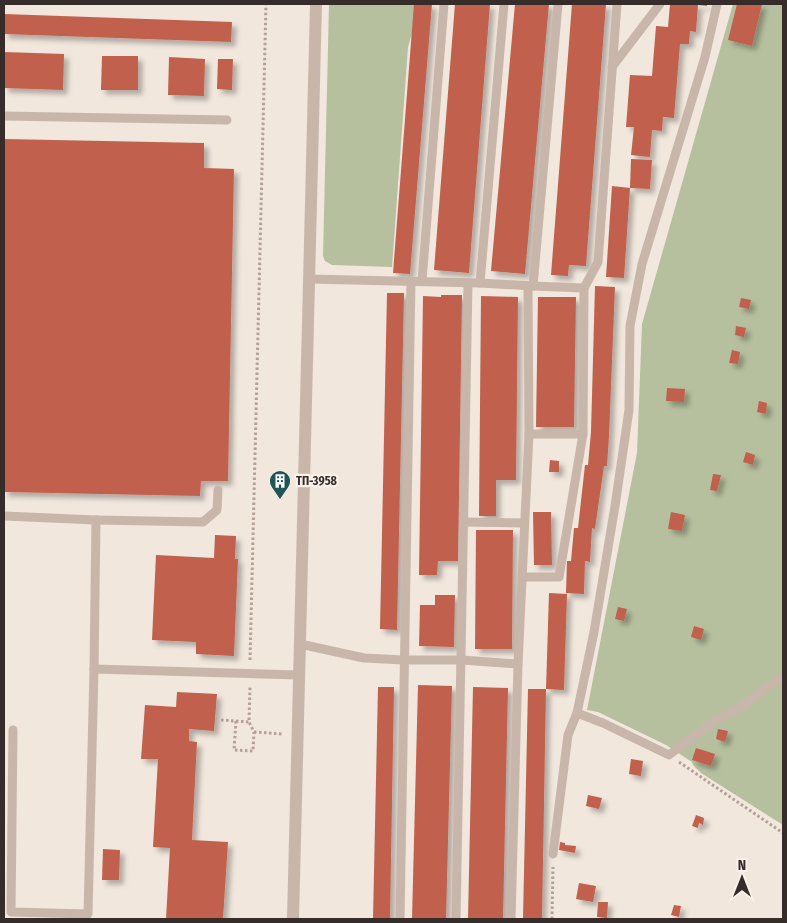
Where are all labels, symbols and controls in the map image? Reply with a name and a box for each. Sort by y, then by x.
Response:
building icon: ТП-3958 [268,469,292,500]
place label: ТП-3958 [296,474,338,488]
north arrow [717,853,767,903]
text: N [738,857,746,874]

